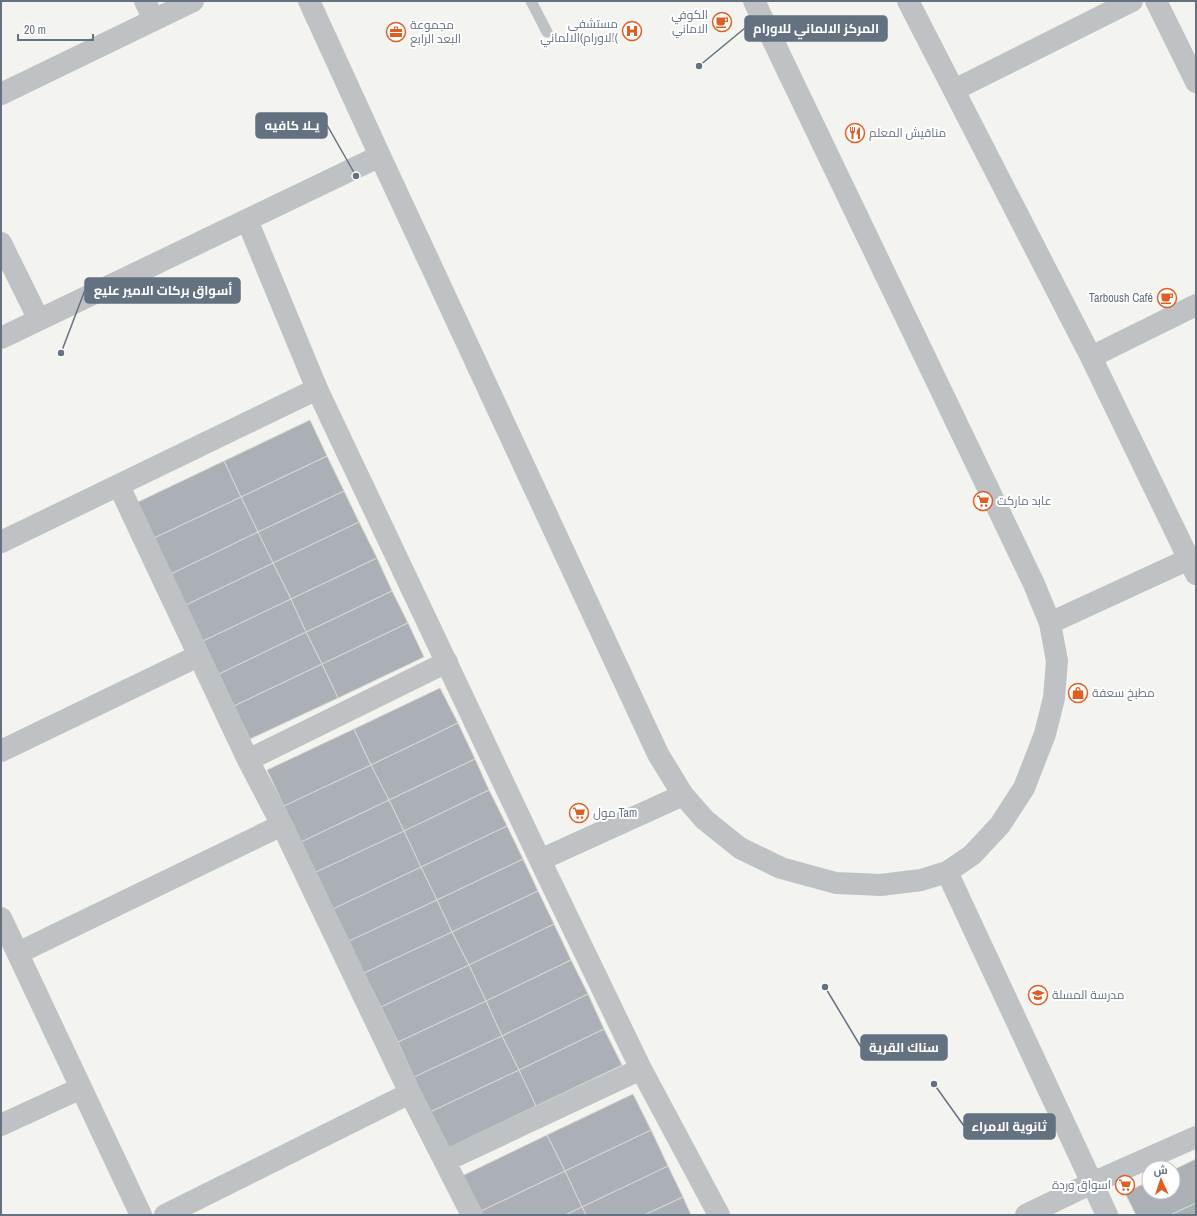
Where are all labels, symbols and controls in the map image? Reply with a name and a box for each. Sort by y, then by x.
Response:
place label: الكوفي الاماني [671,7,708,39]
cafe icon: الكوفي الاماني [711,11,733,33]
scale bar [18,16,93,42]
place label: مستشفى الاورام)الالماني( [540,16,619,48]
callout: المركز الالماني للاورام [745,16,887,41]
place label: مجموعة البعد الرابع [410,17,461,47]
hospital icon: مستشفى الاورام)الالماني( [621,20,643,42]
text: المركز الالماني للاورام [753,20,879,40]
office icon: مجموعة البعد الرابع [385,21,407,43]
text: 20 m [24,22,46,38]
callout: يـلا كافيه [256,113,327,138]
text: يـلا كافيه [265,117,320,134]
restaurant icon: مناقيش المعلم [844,122,866,144]
place label: مناقيش المعلم [869,125,946,141]
callout: أسواق بركات الامير عليع [85,278,240,303]
text: أسواق بركات الامير عليع [94,282,232,299]
cafe icon: Tarboush Café [1156,287,1178,309]
place label: Tarboush Café [1089,290,1153,306]
supermarket icon: عابد ماركت [972,490,994,512]
place label: عابد ماركت [997,493,1052,509]
shop icon: مطبخ سعفة [1067,682,1089,704]
place label: مطبخ سعفة [1092,685,1155,701]
supermarket icon: مول Tam [568,802,590,824]
place label: مول Tam [593,805,637,821]
school or university icon: مدرسة المسلة [1027,984,1049,1006]
place label: مدرسة المسلة [1052,987,1124,1003]
callout: سناك القرية [861,1035,947,1060]
text: سناك القرية [869,1039,939,1056]
callout: ثانوية الامراء [964,1114,1055,1139]
text: ثانوية الامراء [972,1118,1047,1135]
north arrow [1141,1160,1181,1200]
text: ش [1153,1163,1168,1177]
supermarket icon: اسواق وردة [1114,1174,1136,1196]
place label: اسواق وردة [1052,1177,1111,1193]

